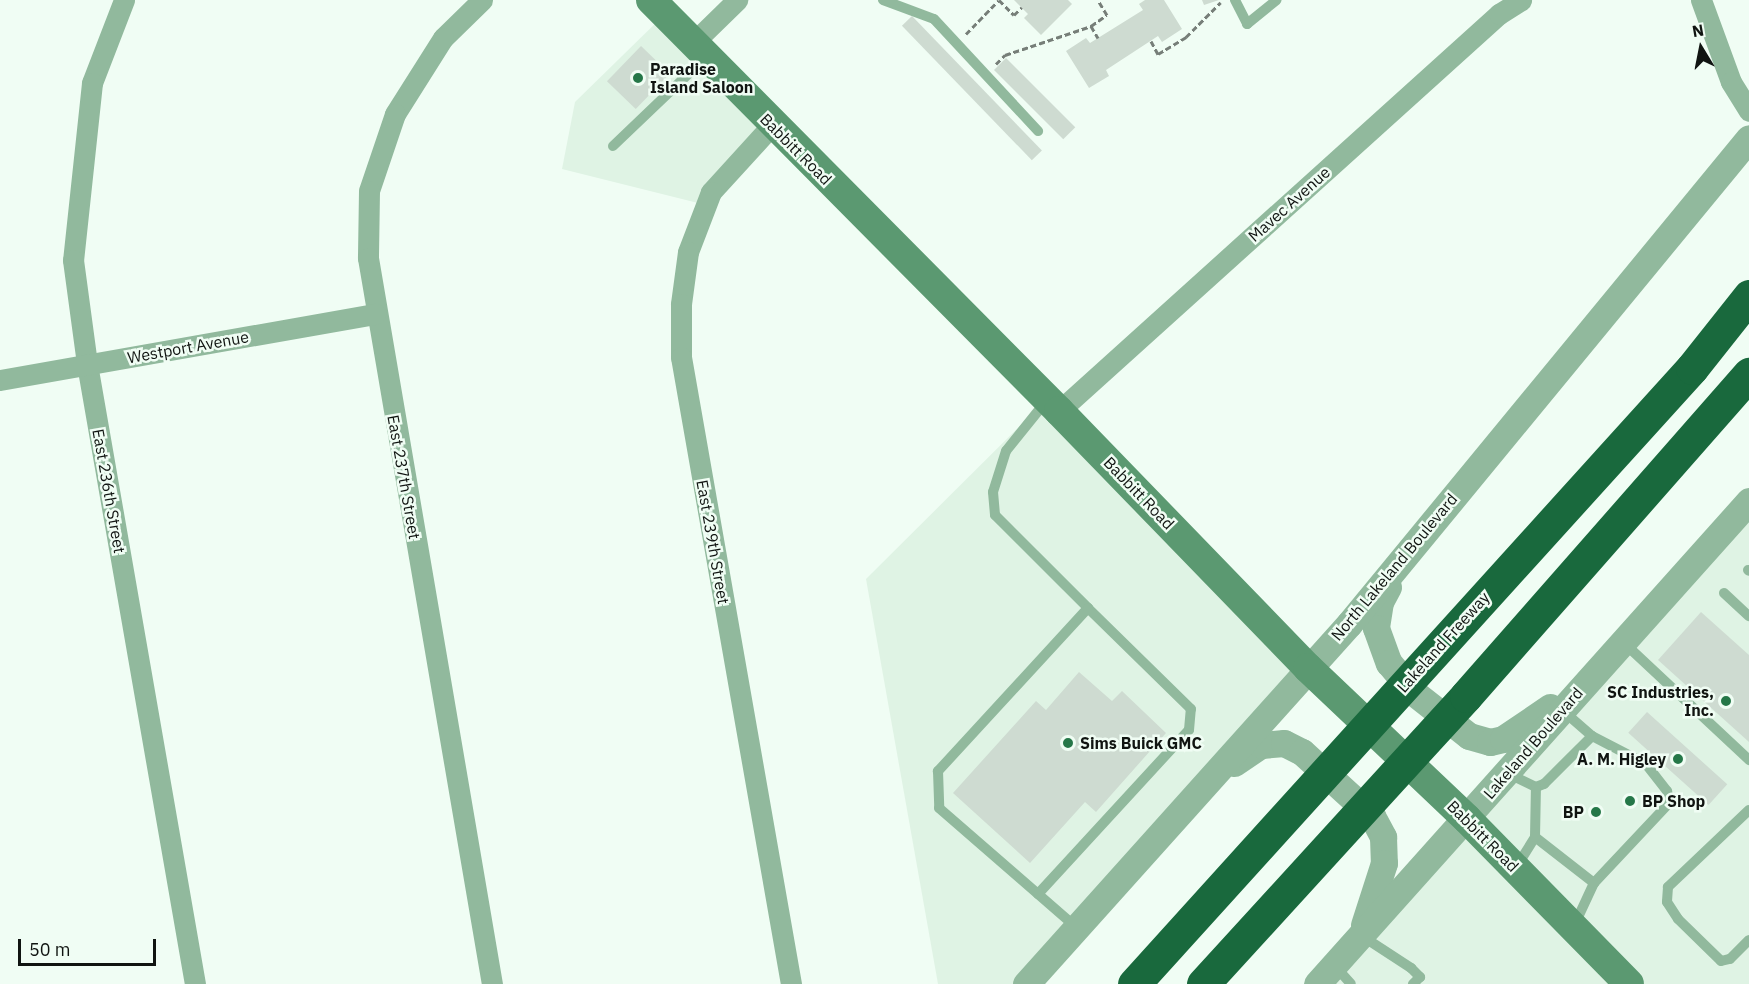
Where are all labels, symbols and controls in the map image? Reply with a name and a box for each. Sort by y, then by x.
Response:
north arrow [1671,18,1731,78]
text: N [1690,19,1705,41]
place label: Paradise Island Saloon [650,59,753,97]
marker: Paradise Island Saloon [631,71,645,85]
street label: Babbitt Road [756,109,836,189]
street label: Mavec Avenue [1244,162,1334,246]
street label: Westport Avenue [126,327,250,367]
street label: East 237th Street [384,413,424,541]
street label: East 236th Street [89,427,129,555]
street label: Babbitt Road [1100,453,1178,533]
street label: East 239th Street [693,478,733,606]
street label: North Lakeland Boulevard [1327,490,1461,644]
street label: Lakeland Freeway [1393,588,1493,696]
place label: SC Industries, Inc. [1607,682,1714,720]
street label: Lakeland Boulevard [1479,683,1587,803]
marker: SC Industries, Inc. [1719,694,1733,708]
place label: Sims Buick GMC [1080,733,1202,753]
marker: Sims Buick GMC [1061,736,1075,750]
place label: A. M. Higley [1577,749,1666,769]
marker: A. M. Higley [1671,752,1685,766]
place label: BP Shop [1642,791,1705,811]
marker: BP Shop [1623,794,1637,808]
street label: Babbitt Road [1443,796,1523,876]
place label: BP [1563,802,1584,822]
marker: BP [1589,805,1603,819]
scale bar [21,927,159,965]
text: 50 m [29,938,71,961]

